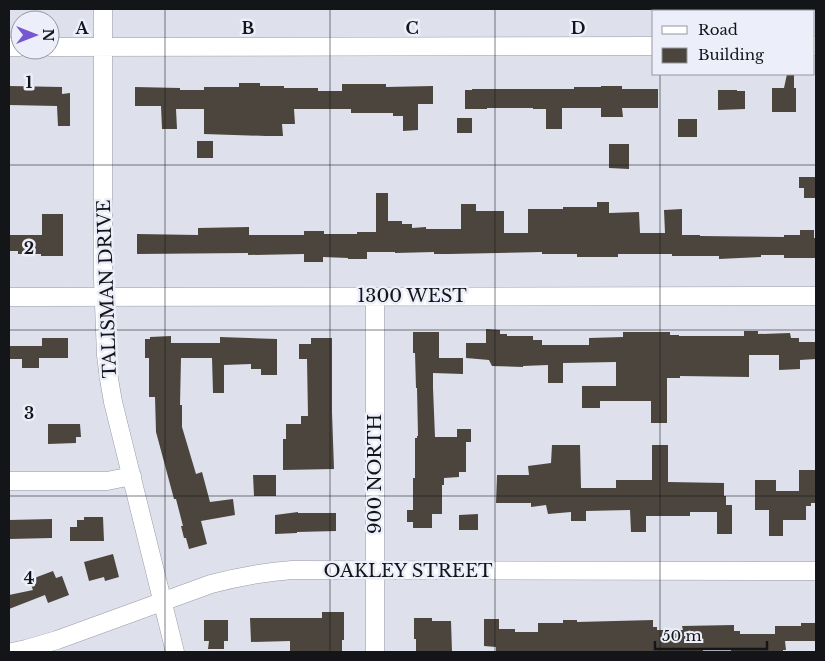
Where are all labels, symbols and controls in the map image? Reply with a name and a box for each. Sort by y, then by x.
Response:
north arrow [10,10,60,60]
legend [652,10,815,75]
text: A [75,18,90,38]
text: B [242,18,255,38]
text: C [405,18,419,38]
text: D [571,18,585,38]
text: Road [698,20,738,39]
text: N [39,28,57,42]
text: Building [698,45,765,64]
text: 1 [26,72,33,92]
street label: TALISMAN DRIVE [93,199,121,379]
text: 2 [24,238,34,258]
street label: 1300 WEST [357,285,467,307]
text: 3 [24,403,34,423]
street label: 900 NORTH [364,414,386,534]
street label: OAKLEY STREET [324,560,493,582]
text: 4 [24,568,34,588]
scale bar [655,618,768,650]
text: 50 m [662,626,702,645]

